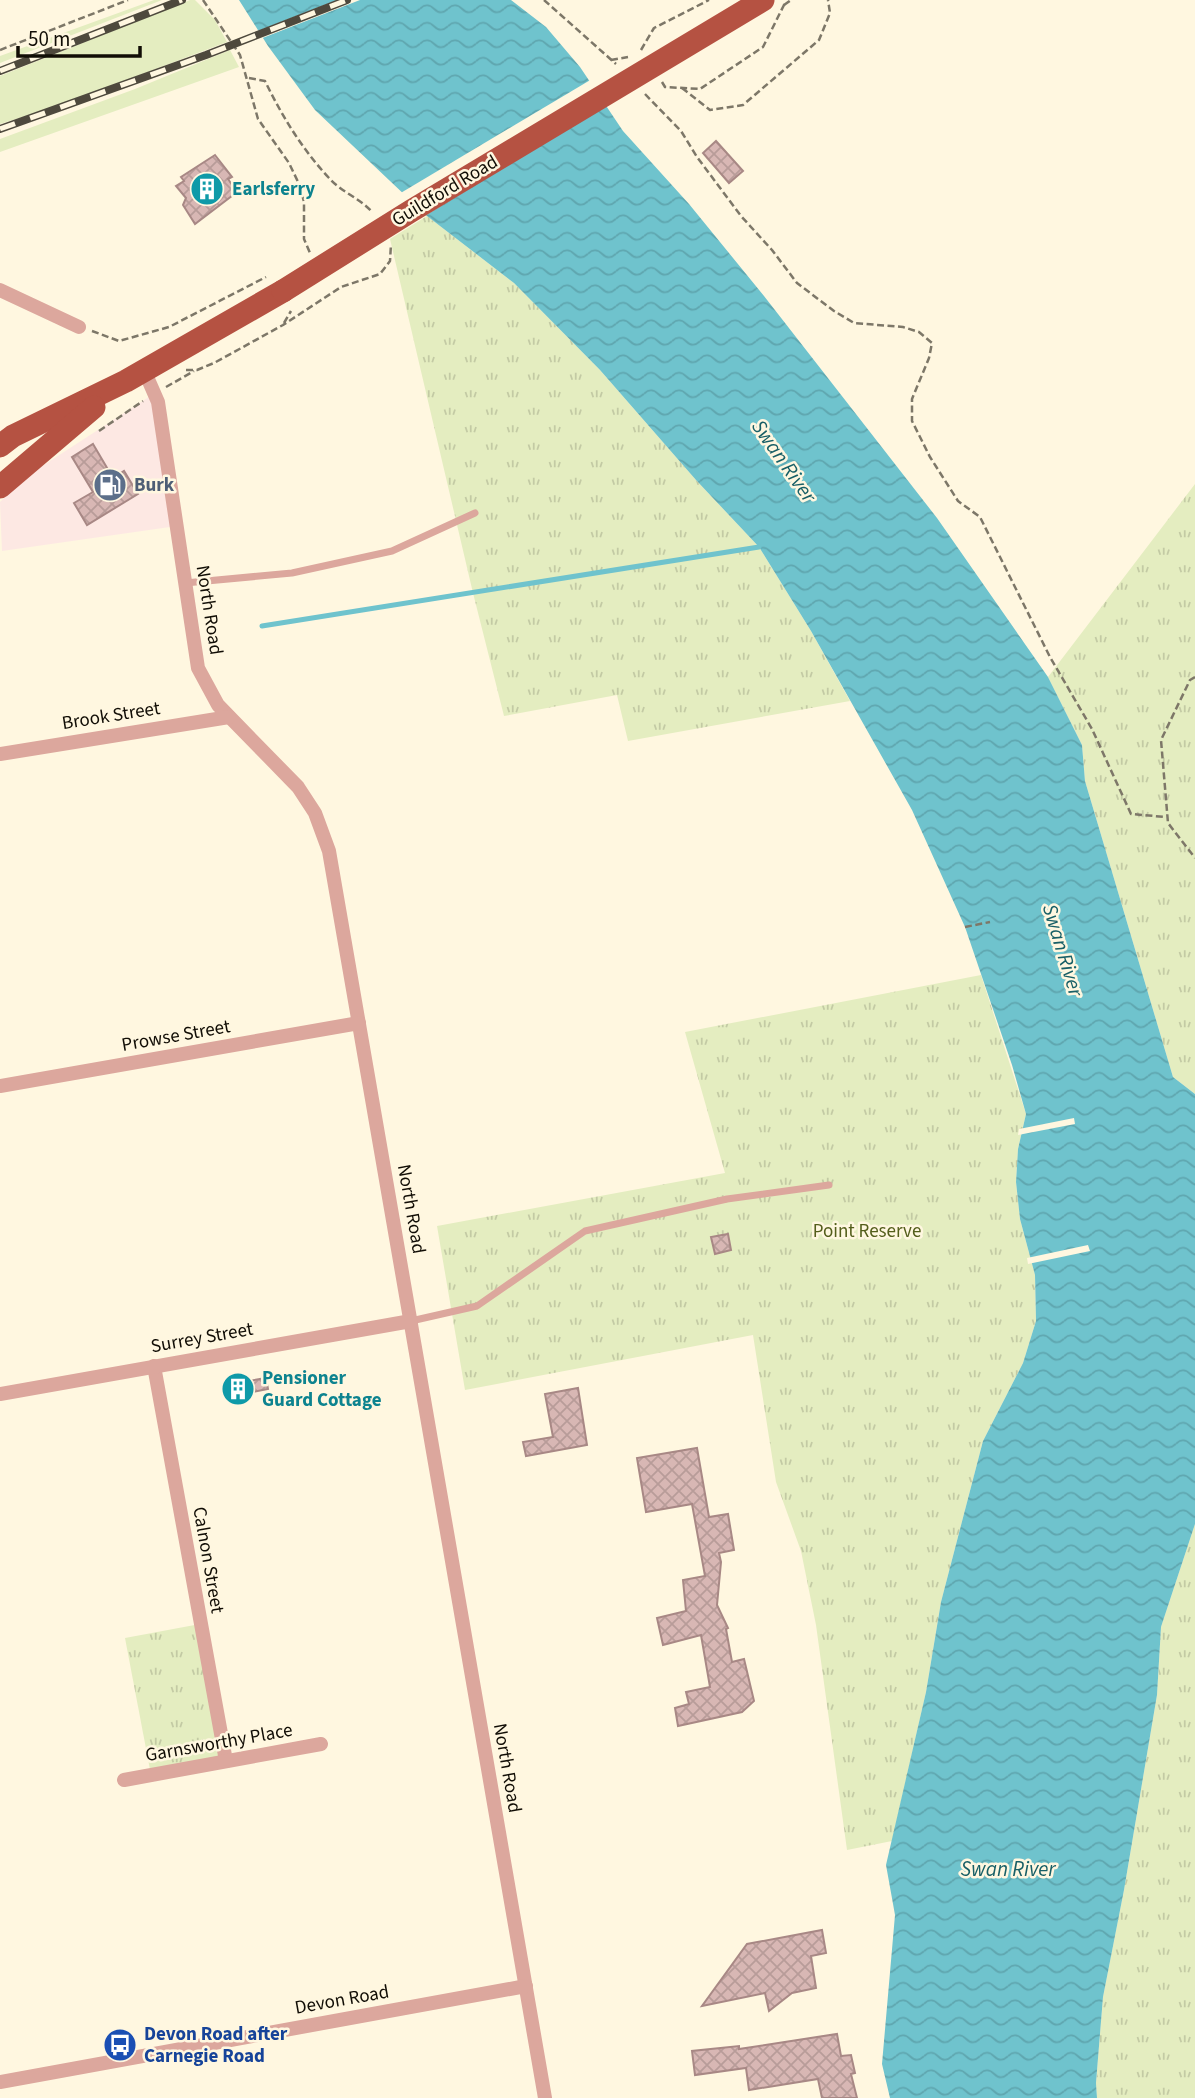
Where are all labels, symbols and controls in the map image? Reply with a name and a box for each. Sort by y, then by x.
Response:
scale bar [18,14,140,58]
text: 50 m [28,24,70,54]
street label: Guildford Road [387,149,503,233]
building icon: Earlsferry [188,170,226,208]
place label: Earlsferry [232,176,315,203]
water label: Swan River [744,413,824,509]
fuel station icon: Burk [91,466,129,504]
place label: Burk [134,472,175,499]
street label: North Road [189,563,229,657]
street label: Brook Street [60,695,163,737]
water label: Swan River [1035,900,1091,1001]
street label: Prowse Street [120,1013,233,1059]
street label: North Road [390,1162,432,1256]
park label: Point Reserve [813,1218,921,1245]
street label: Surrey Street [149,1316,256,1360]
place label: Pensioner Guard Cottage [262,1365,382,1414]
building icon: Pensioner Guard Cottage [219,1370,257,1408]
street label: Calnon Street [185,1505,231,1616]
street label: Garnsworthy Place [143,1717,295,1769]
street label: North Road [486,1721,528,1815]
water label: Swan River [960,1854,1056,1884]
street label: Devon Road [293,1978,391,2022]
place label: Devon Road after Carnegie Road [144,2021,288,2070]
bus stop icon: Devon Road after Carnegie Road [101,2026,139,2064]

